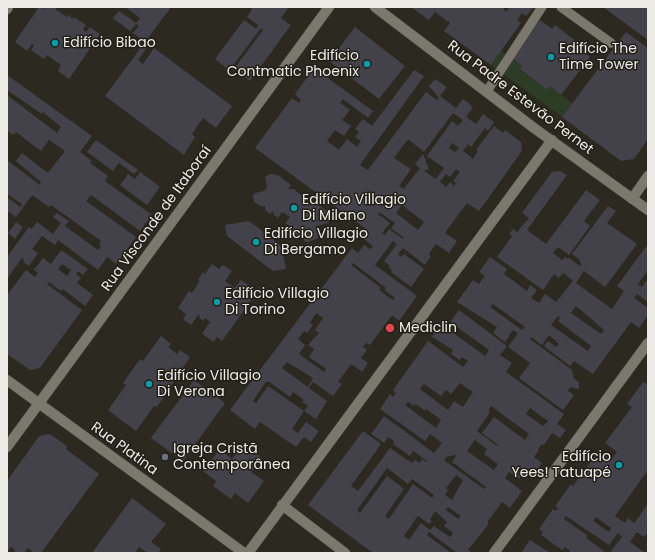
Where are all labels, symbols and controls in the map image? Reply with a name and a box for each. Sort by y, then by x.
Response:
place label: Edifício Bibao [63,35,156,51]
marker: Edifício Bibao [50,38,60,48]
street label: Rua Padre Estevão Pernet [444,38,596,158]
place label: Edifício The Time Tower [559,41,639,74]
place label: Edifício Contmatic Phoenix [227,48,359,80]
marker: Edifício The Time Tower [546,52,556,62]
marker: Edifício Contmatic Phoenix [362,59,372,69]
street label: Rua Visconde de Itaboraí [99,143,215,295]
place label: Edifício Villagio Di Milano [302,192,406,224]
marker: Edifício Villagio Di Milano [289,203,299,213]
place label: Edifício Villagio Di Bergamo [264,226,368,258]
marker: Edifício Villagio Di Bergamo [251,237,261,247]
place label: Edifício Villagio Di Torino [225,286,329,318]
marker: Edifício Villagio Di Torino [212,297,222,307]
place label: Mediclin [399,320,457,336]
marker: Mediclin [384,322,396,334]
place label: Edifício Villagio Di Verona [157,368,261,400]
marker: Edifício Villagio Di Verona [144,379,154,389]
street label: Rua Platina [87,419,161,479]
place label: Igreja Cristã Contemporânea [173,441,290,474]
place label: Edifício Yees! Tatuapé [512,449,611,482]
marker: Igreja Cristã Contemporânea [160,452,170,462]
marker: Edifício Yees! Tatuapé [614,460,624,470]

